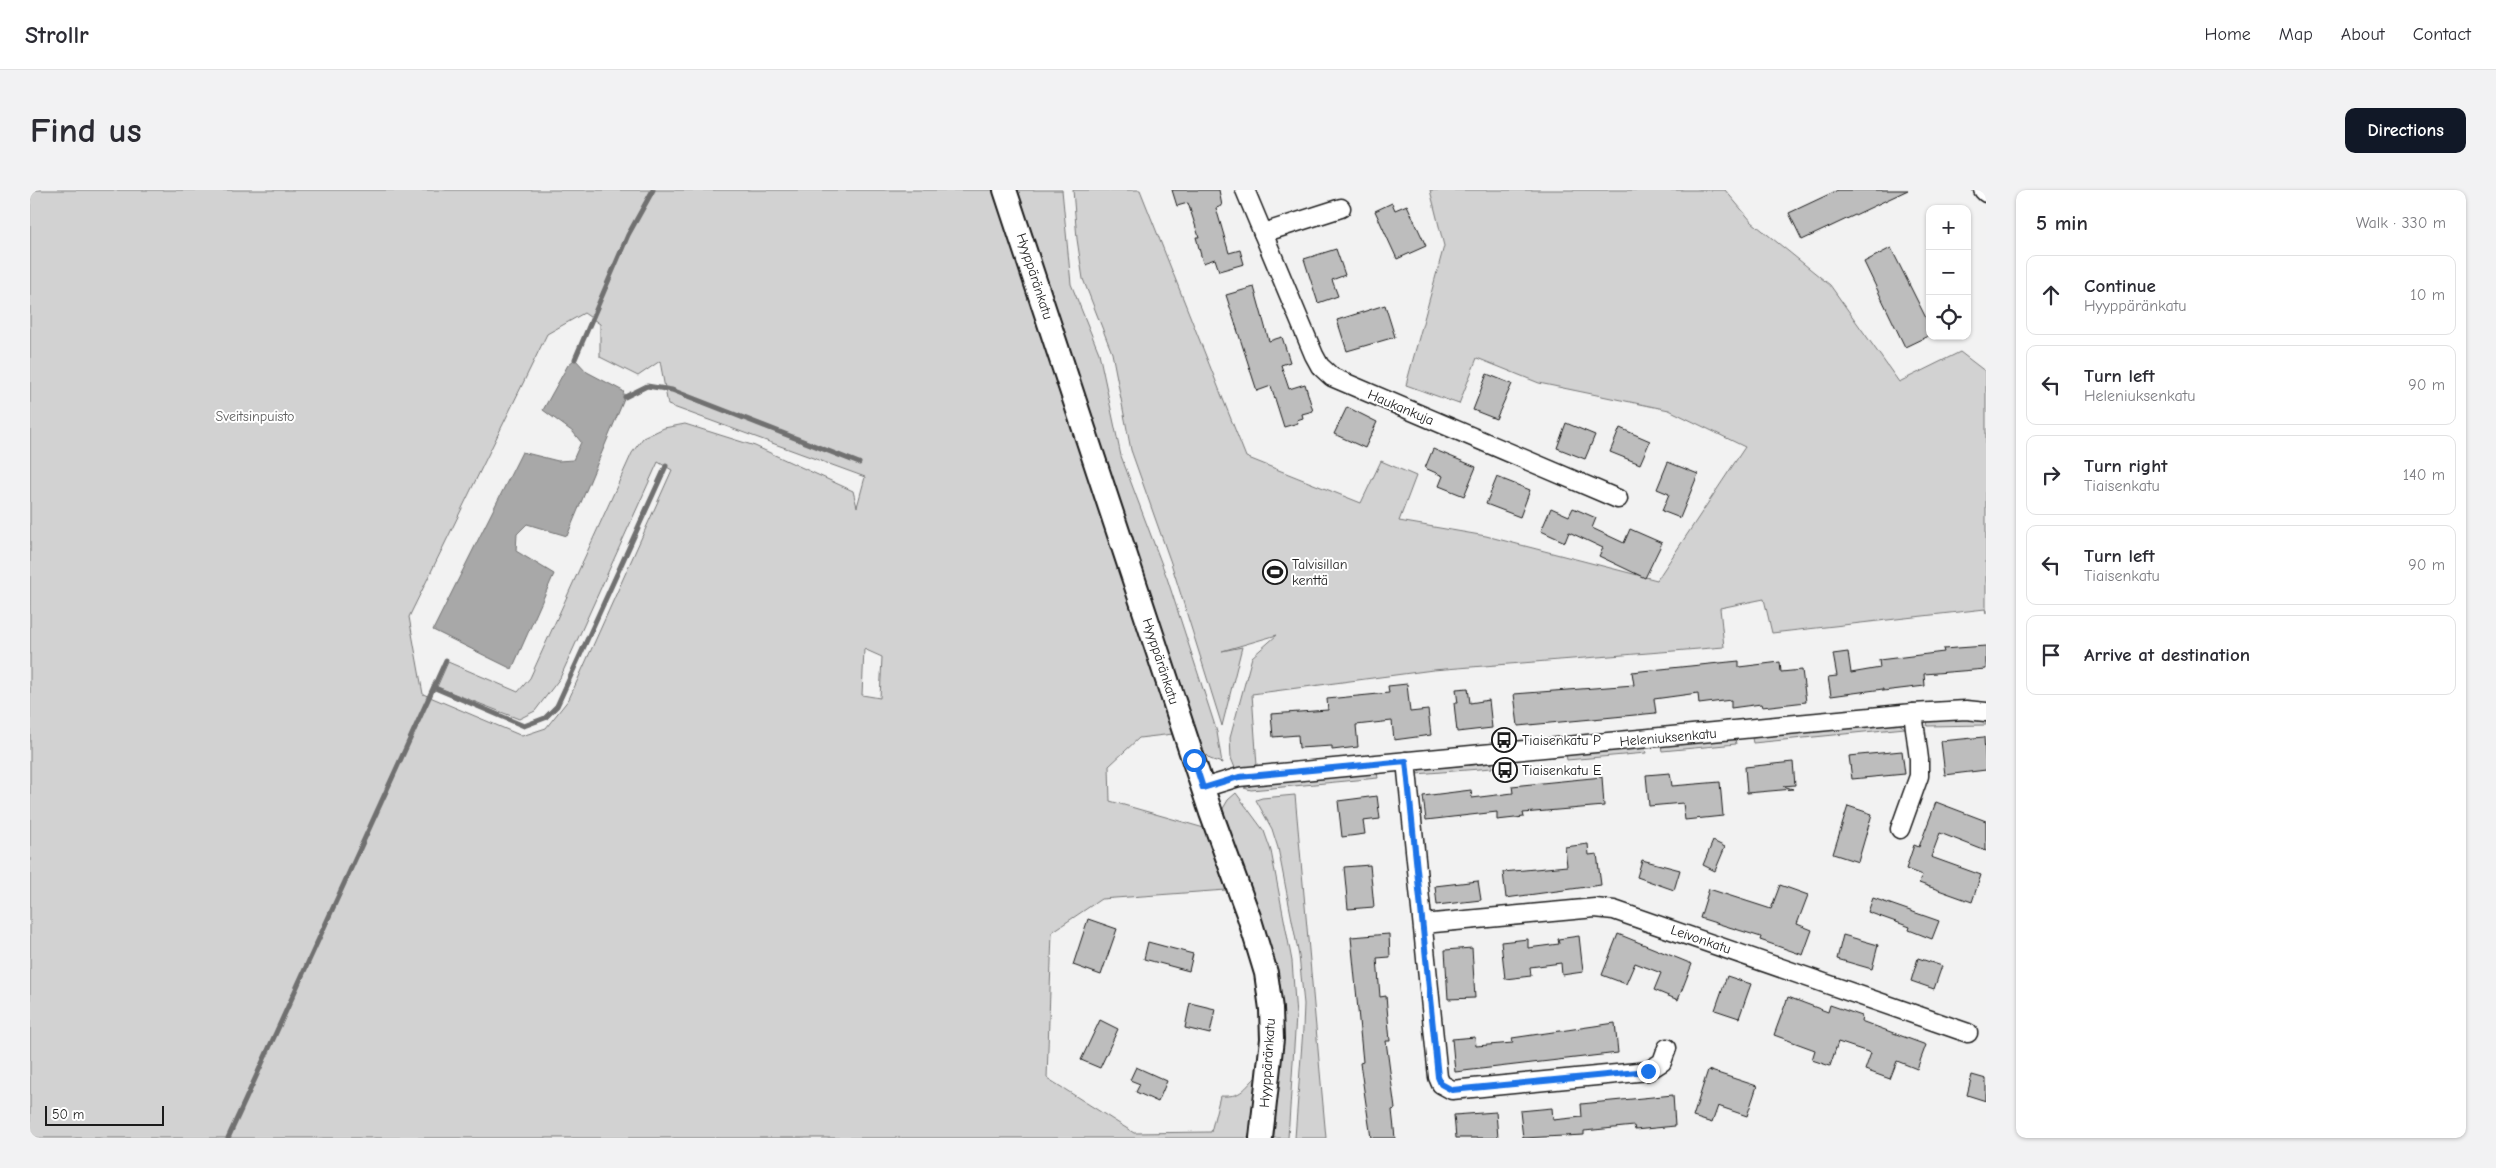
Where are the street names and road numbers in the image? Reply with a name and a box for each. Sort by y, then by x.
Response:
street label: Hyyppäränkatu [1013,231,1056,321]
street label: Haukankuja [1365,386,1437,429]
street label: Hyyppäränkatu [1139,616,1182,706]
street label: Heleniuksenkatu [1619,725,1717,750]
street label: Leivonkatu [1669,921,1733,958]
street label: Hyyppäränkatu [1256,1018,1279,1108]

